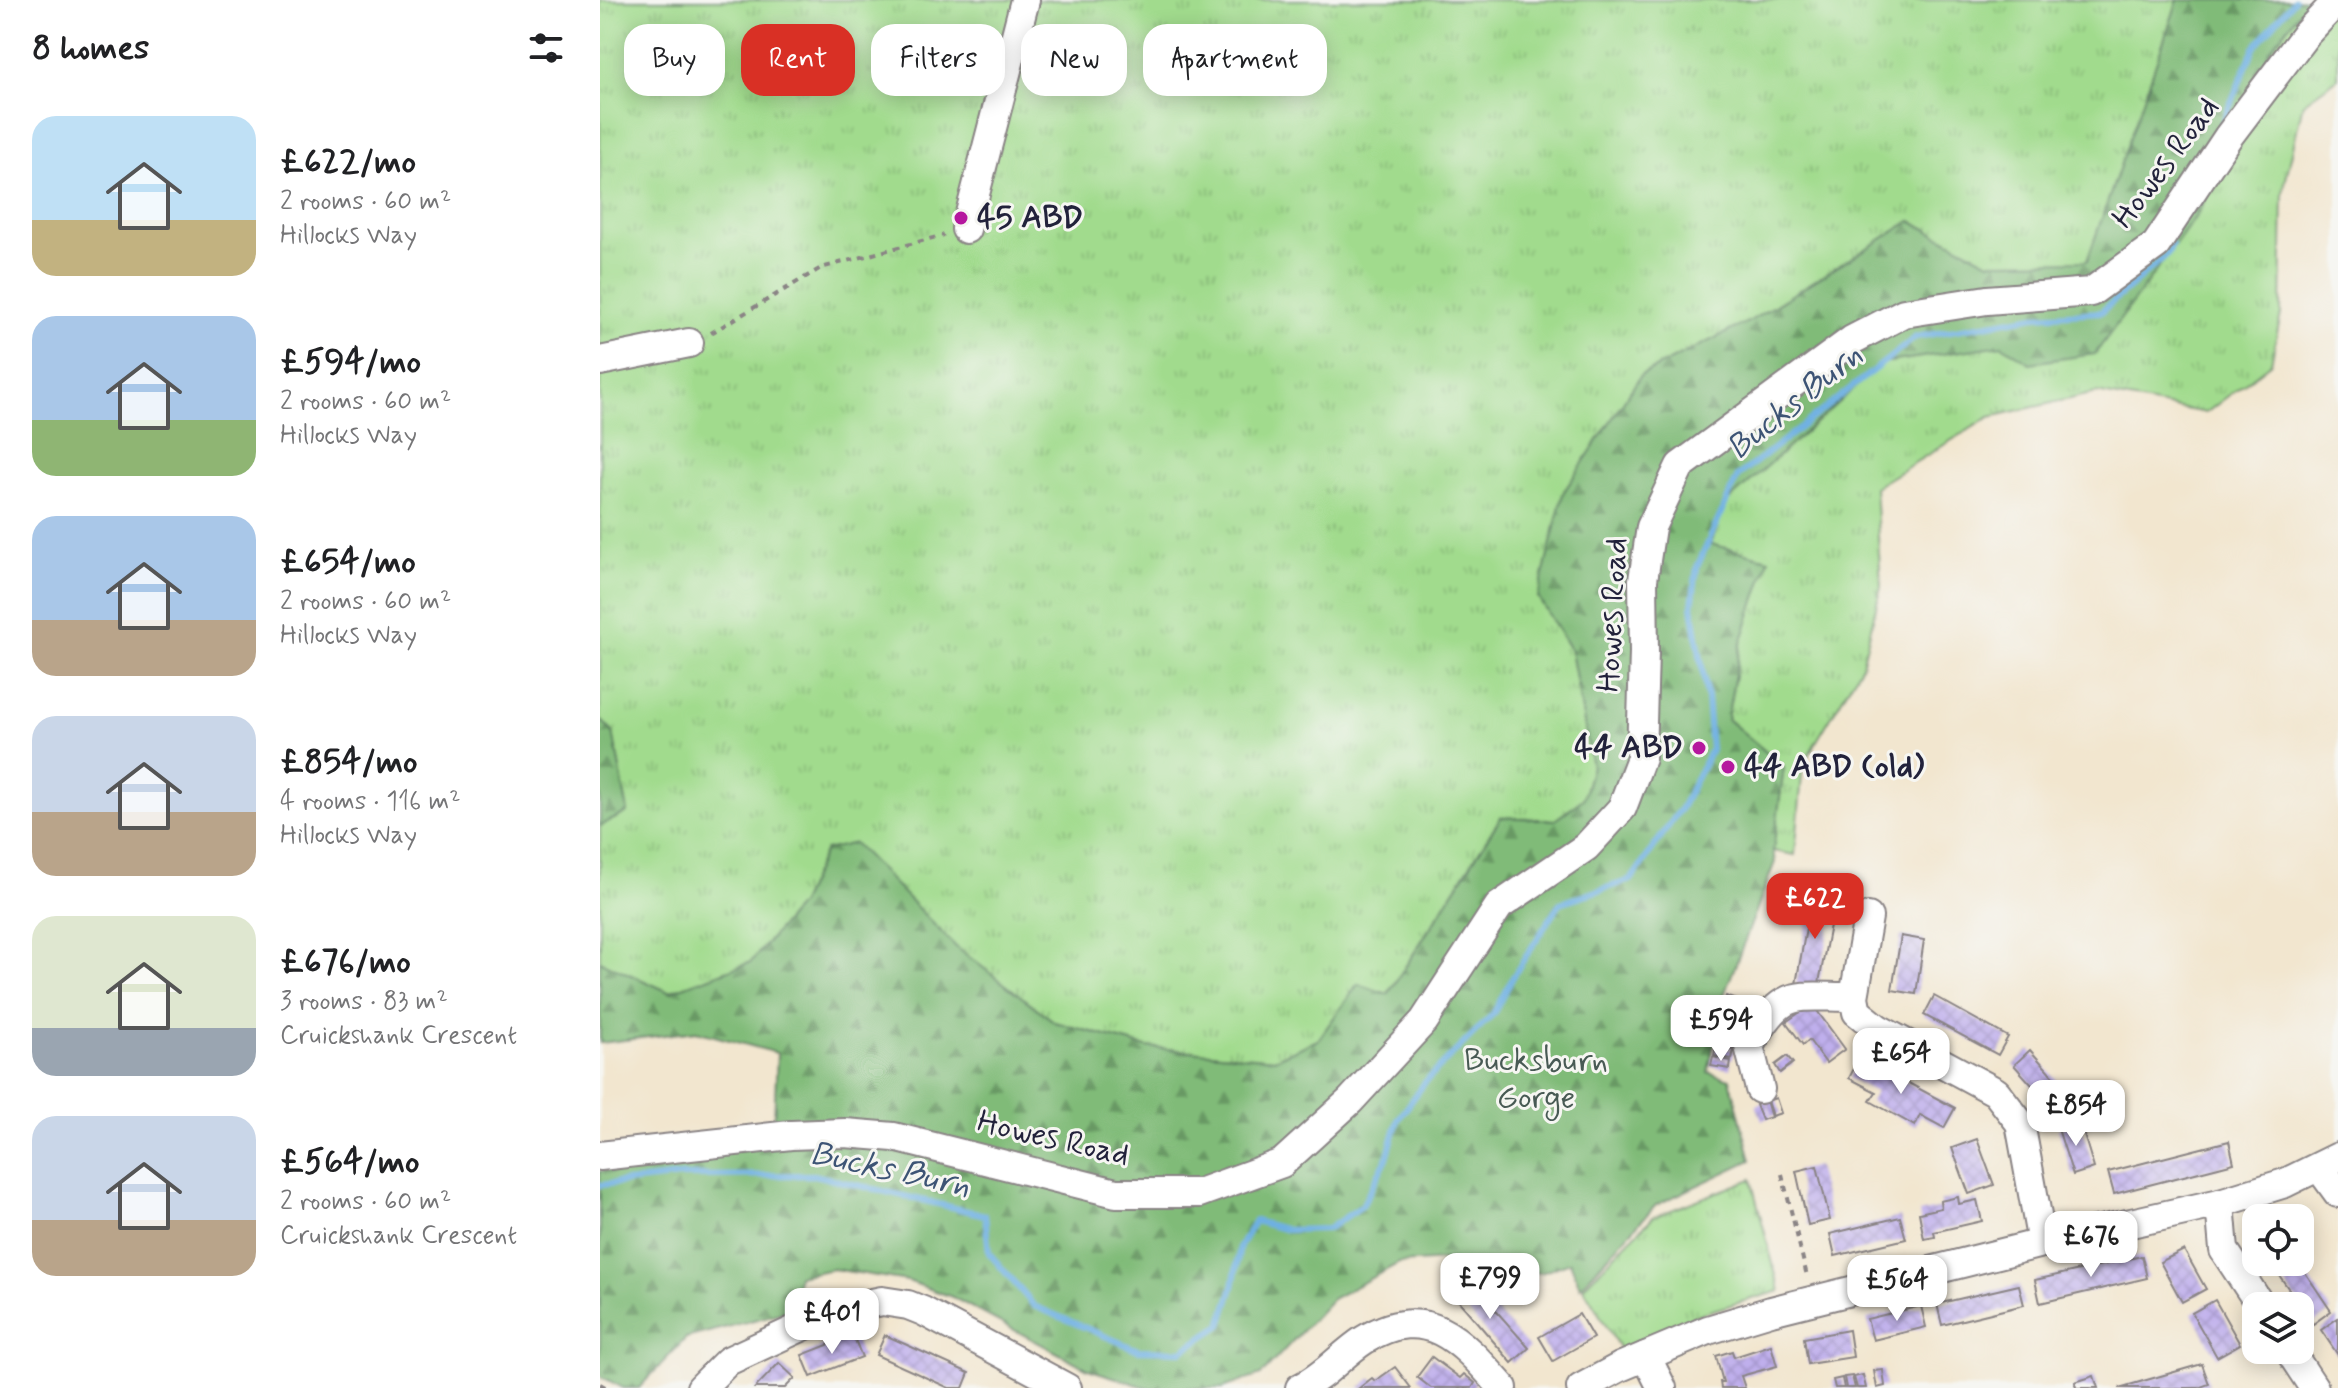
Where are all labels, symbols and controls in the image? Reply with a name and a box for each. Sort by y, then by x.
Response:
chip: Buy [624,24,725,96]
chip: Rent [741,24,855,96]
chip: Filters [871,24,1005,96]
chip: New [1021,24,1127,96]
chip: Apartment [1143,24,1327,96]
text: 8 homes [32,26,149,71]
icon: filters [524,26,568,70]
street label: Howes Road [2103,89,2229,237]
text: £622/mo [280,140,416,185]
icon: home [96,148,192,244]
text: 2 rooms · 60 m² [280,185,451,219]
place label: 45 ABD [977,197,1083,239]
marker: 45 ABD [952,209,970,227]
text: Hillocks Way [280,219,417,253]
water label: Bucks Burn [1718,333,1872,471]
text: £594/mo [280,340,421,385]
icon: home [96,348,192,444]
text: 2 rooms · 60 m² [280,385,451,419]
text: Hillocks Way [280,419,417,453]
street label: Howes Road [1588,537,1638,693]
text: £654/mo [280,540,416,585]
icon: home [96,548,192,644]
text: 2 rooms · 60 m² [280,585,451,619]
text: Hillocks Way [280,619,417,653]
place label: 44 ABD [1574,727,1683,769]
marker: 44 ABD [1690,739,1708,757]
text: £854/mo [280,740,418,785]
place label: 44 ABD (old) [1744,746,1925,788]
icon: home [96,748,192,844]
marker: 44 ABD (old) [1719,758,1737,776]
text: 4 rooms · 116 m² [280,785,461,819]
text: Hillocks Way [280,819,417,853]
pin: £622 [1768,873,1862,941]
text: £622 [1785,882,1845,916]
text: £676/mo [280,940,411,985]
icon: home [96,948,192,1044]
text: 3 rooms · 83 m² [280,985,448,1019]
pin: £594 [1674,995,1768,1063]
text: £594 [1689,1004,1753,1038]
text: Cruickshank Crescent [280,1019,517,1053]
pin: £654 [1854,1028,1948,1096]
text: £654 [1871,1037,1931,1071]
park label: Bucksburn Gorge [1464,1040,1608,1121]
pin: £854 [2029,1080,2123,1148]
text: £854 [2045,1089,2107,1123]
street label: Howes Road [973,1101,1133,1177]
water label: Bucks Burn [806,1131,974,1209]
text: £564/mo [280,1140,420,1185]
icon: home [96,1148,192,1244]
text: 2 rooms · 60 m² [280,1185,451,1219]
map controls [2242,1204,2314,1364]
button: locate [2242,1204,2314,1276]
pin: £676 [2044,1211,2138,1279]
text: Cruickshank Crescent [280,1219,517,1253]
text: £676 [2063,1220,2119,1254]
pin: £799 [1443,1253,1537,1321]
pin: £564 [1850,1255,1944,1323]
text: £799 [1458,1262,1522,1296]
text: £564 [1865,1264,1929,1298]
pin: £401 [785,1288,879,1356]
button: layers [2242,1292,2314,1364]
text: £401 [803,1297,861,1331]

